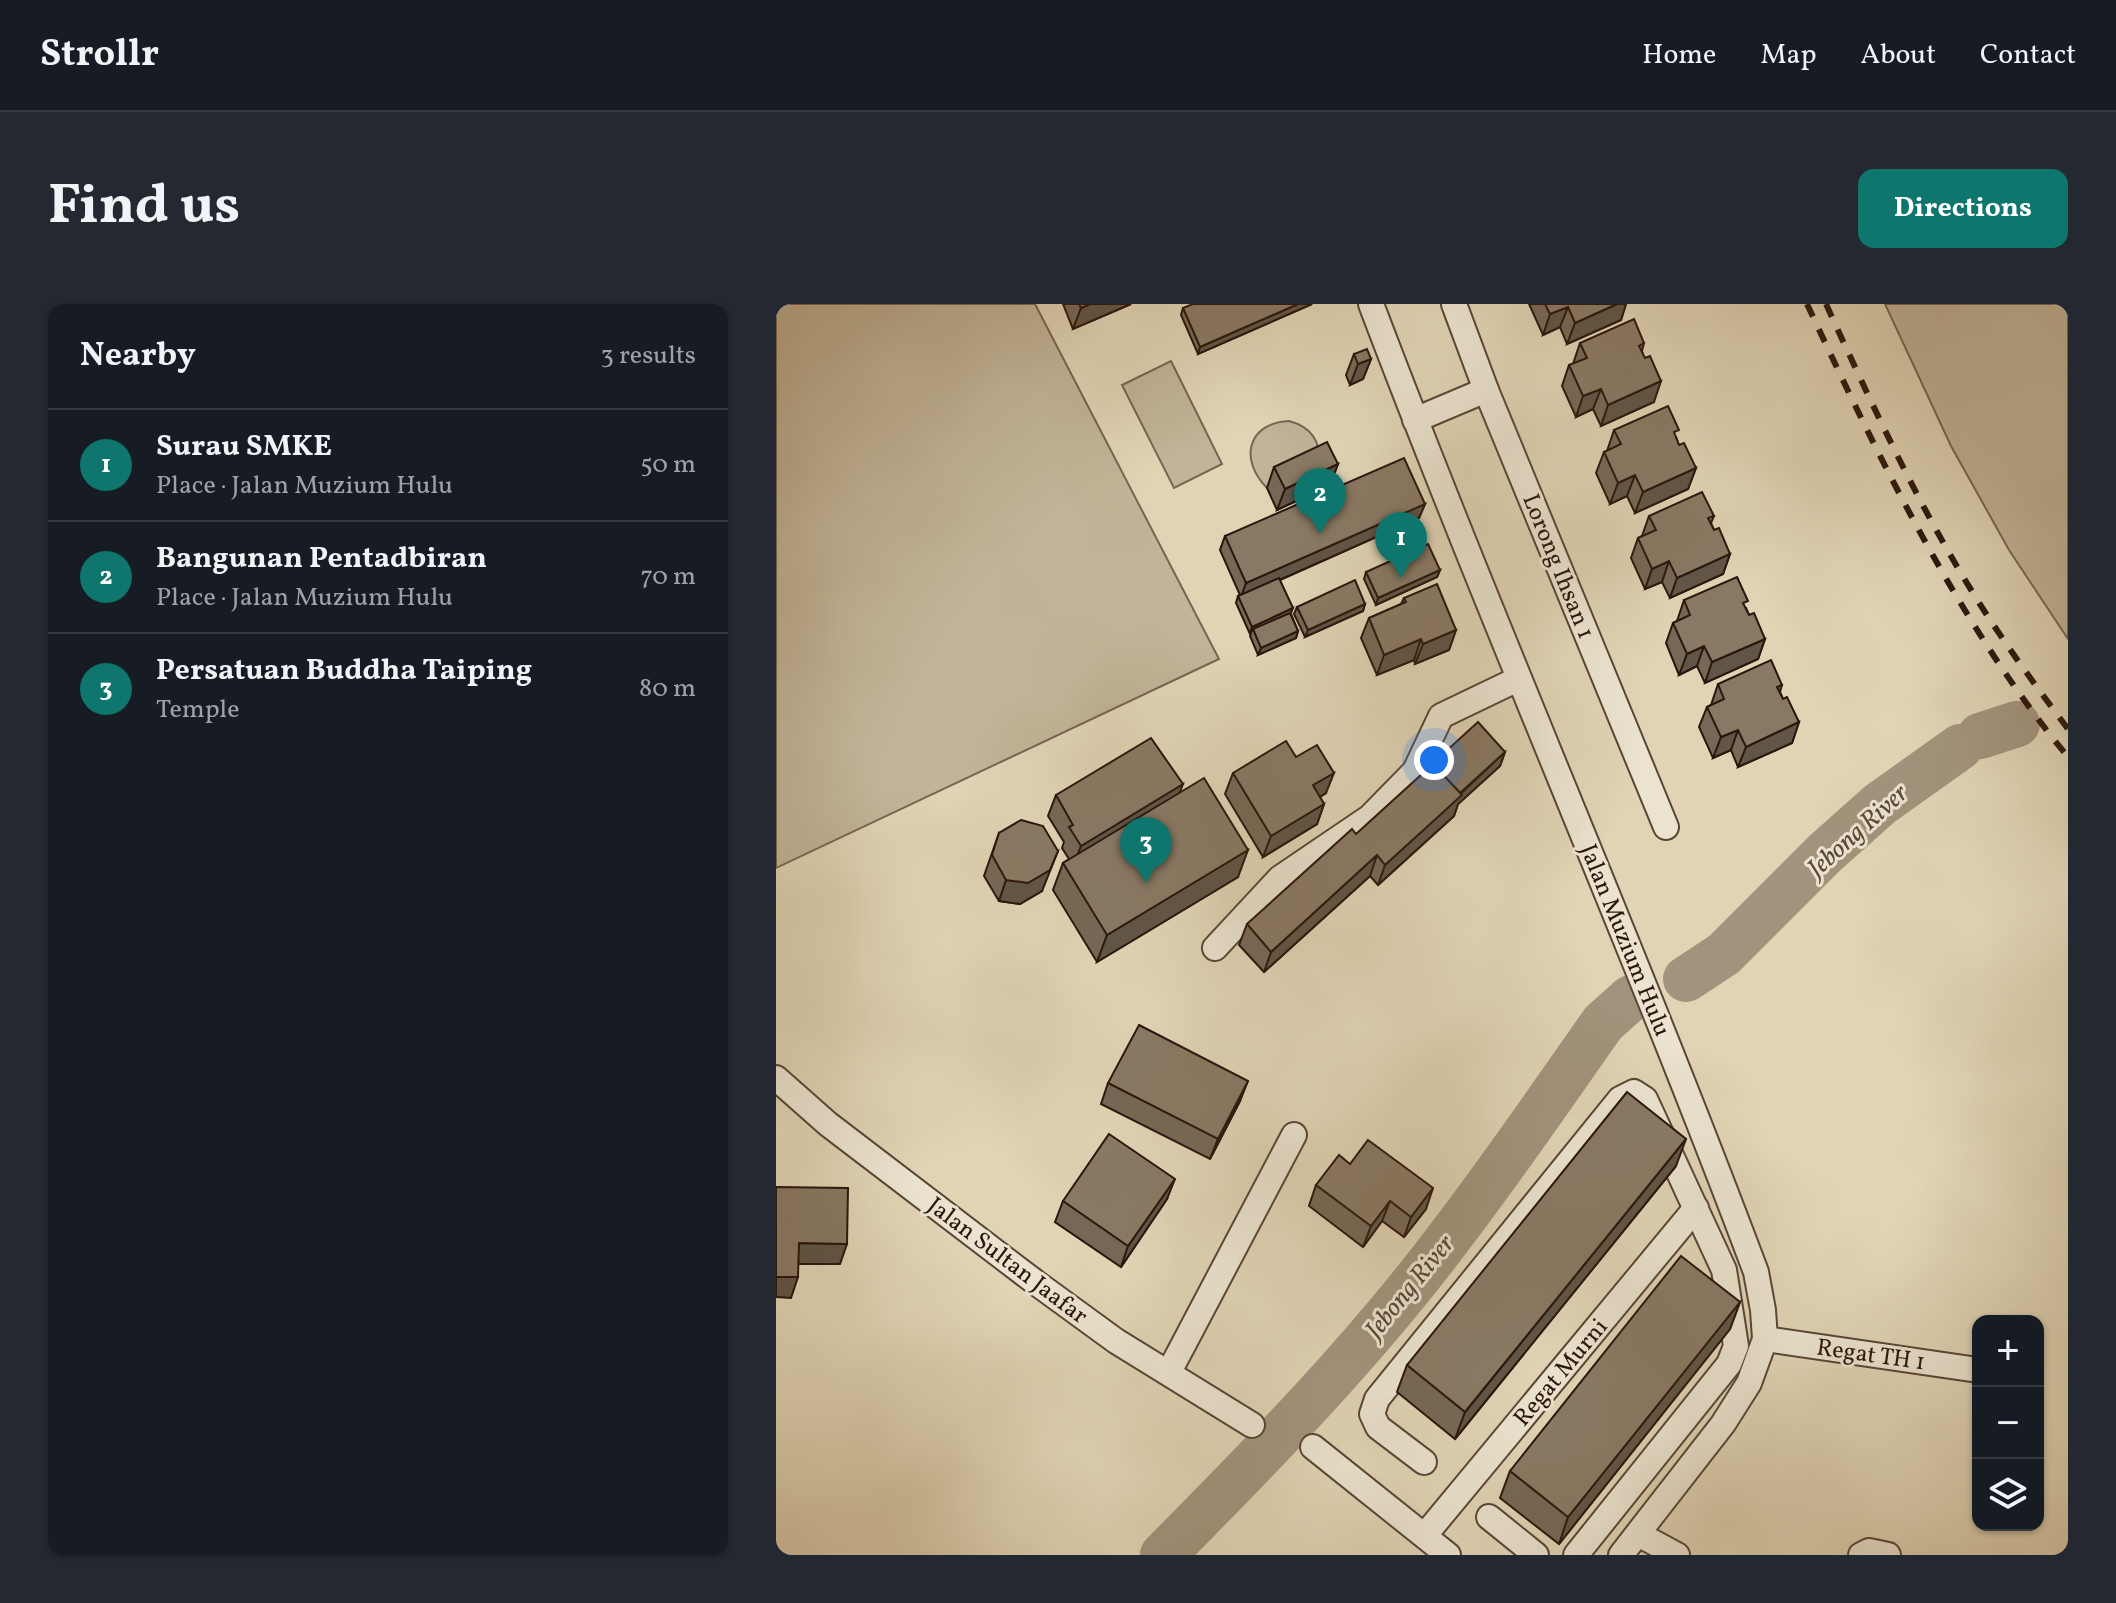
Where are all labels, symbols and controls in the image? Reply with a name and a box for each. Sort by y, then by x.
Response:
text: Strollr [40,29,159,82]
text: Home [1642,36,1716,75]
text: Map [1760,36,1816,75]
text: About [1860,36,1936,75]
text: Contact [1980,36,2076,75]
text: Find us [48,169,240,247]
button: Directions [1858,169,2068,248]
text: Nearby [80,333,196,380]
text: 3 results [600,338,696,374]
text: Surau SMKE [156,426,332,468]
text: 1 [101,447,111,483]
text: 50 m [640,447,696,483]
text: Place · Jalan Muzium Hulu [156,468,453,504]
pin: 2 [1294,468,1346,534]
street label: Lorong Ihsan 1 [1513,489,1602,644]
pin: 1 [1375,512,1427,578]
text: Bangunan Pentadbiran [156,538,487,580]
text: 2 [99,559,113,595]
text: 70 m [641,559,696,595]
text: Place · Jalan Muzium Hulu [156,580,453,616]
text: Persatuan Buddha Taiping [156,650,532,692]
text: 3 [99,671,113,707]
text: 80 m [639,671,696,707]
text: Temple [156,692,239,728]
your location [1414,740,1454,780]
water label: Jebong River [1798,776,1917,888]
pin: 3 [1120,817,1172,883]
street label: Jalan Muzium Hulu [1570,840,1678,1042]
street label: Jalan Sultan Jaafar [919,1190,1094,1333]
water label: Jebong River [1356,1227,1464,1349]
street label: Regat Murni [1506,1312,1617,1435]
map controls [1972,1315,2044,1531]
button: + [1972,1315,2044,1387]
street label: Regat TH 1 [1814,1332,1927,1380]
button: − [1972,1387,2044,1459]
button: layers [1972,1459,2044,1531]

